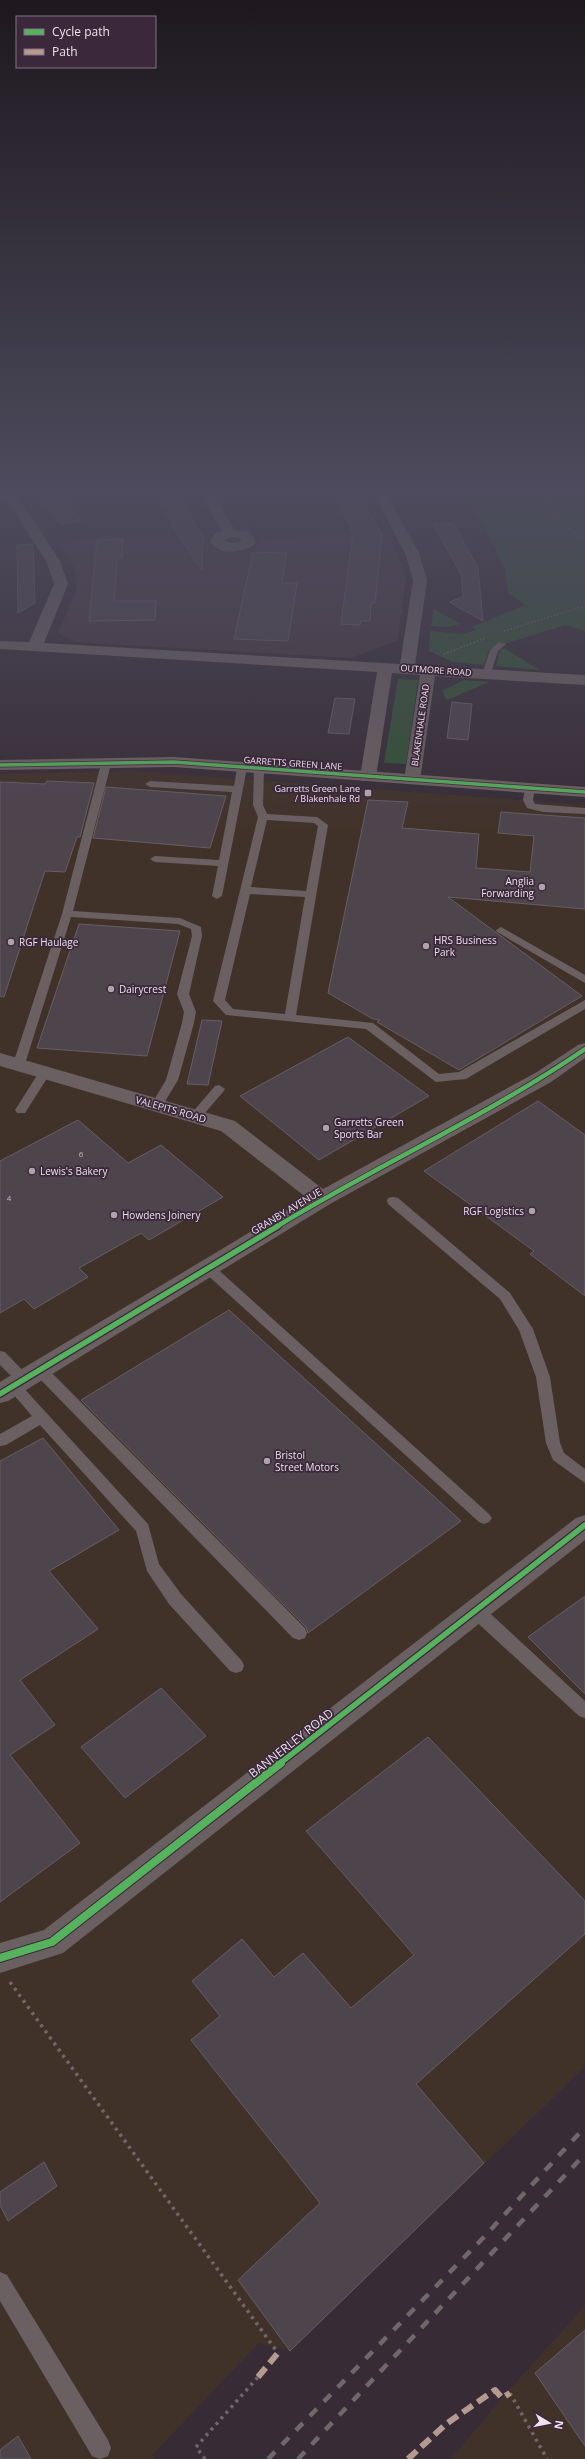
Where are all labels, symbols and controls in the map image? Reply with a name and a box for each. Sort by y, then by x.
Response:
legend [16,16,156,68]
text: Cycle path [52,23,110,40]
text: Path [52,43,78,60]
street label: OUTMORE ROAD [400,661,472,679]
street label: BLAKENHALE ROAD [408,683,432,767]
street label: GARRETTS GREEN LANE [243,753,343,773]
place label: Garretts Green Lane / Blakenhale Rd [275,782,360,805]
marker: Garretts Green Lane / Blakenhale Rd [363,788,373,798]
place label: Anglia Forwarding [481,874,535,900]
marker: Anglia Forwarding [537,882,547,892]
place label: HRS Business Park [434,933,497,959]
place label: RGF Haulage [19,935,79,949]
marker: RGF Haulage [6,937,16,947]
marker: HRS Business Park [421,941,431,951]
place label: Dairycrest [119,982,167,996]
marker: Dairycrest [106,984,116,994]
street label: VALEPITS ROAD [134,1092,208,1126]
place label: Garretts Green Sports Bar [334,1115,404,1141]
marker: Garretts Green Sports Bar [321,1123,331,1133]
house number: 6 [79,1148,84,1159]
place label: Lewis's Bakery [40,1164,108,1178]
marker: Lewis's Bakery [27,1166,37,1176]
street label: GRANBY AVENUE [248,1184,324,1238]
house number: 4 [7,1192,12,1203]
place label: RGF Logistics [463,1204,524,1218]
marker: RGF Logistics [527,1206,537,1216]
place label: Howdens Joinery [122,1208,201,1222]
marker: Howdens Joinery [109,1210,119,1220]
place label: Bristol Street Motors [275,1448,339,1474]
marker: Bristol Street Motors [262,1456,272,1466]
street label: BANNERLEY ROAD [245,1705,337,1781]
north arrow [529,2403,569,2443]
text: N [551,2419,568,2431]

